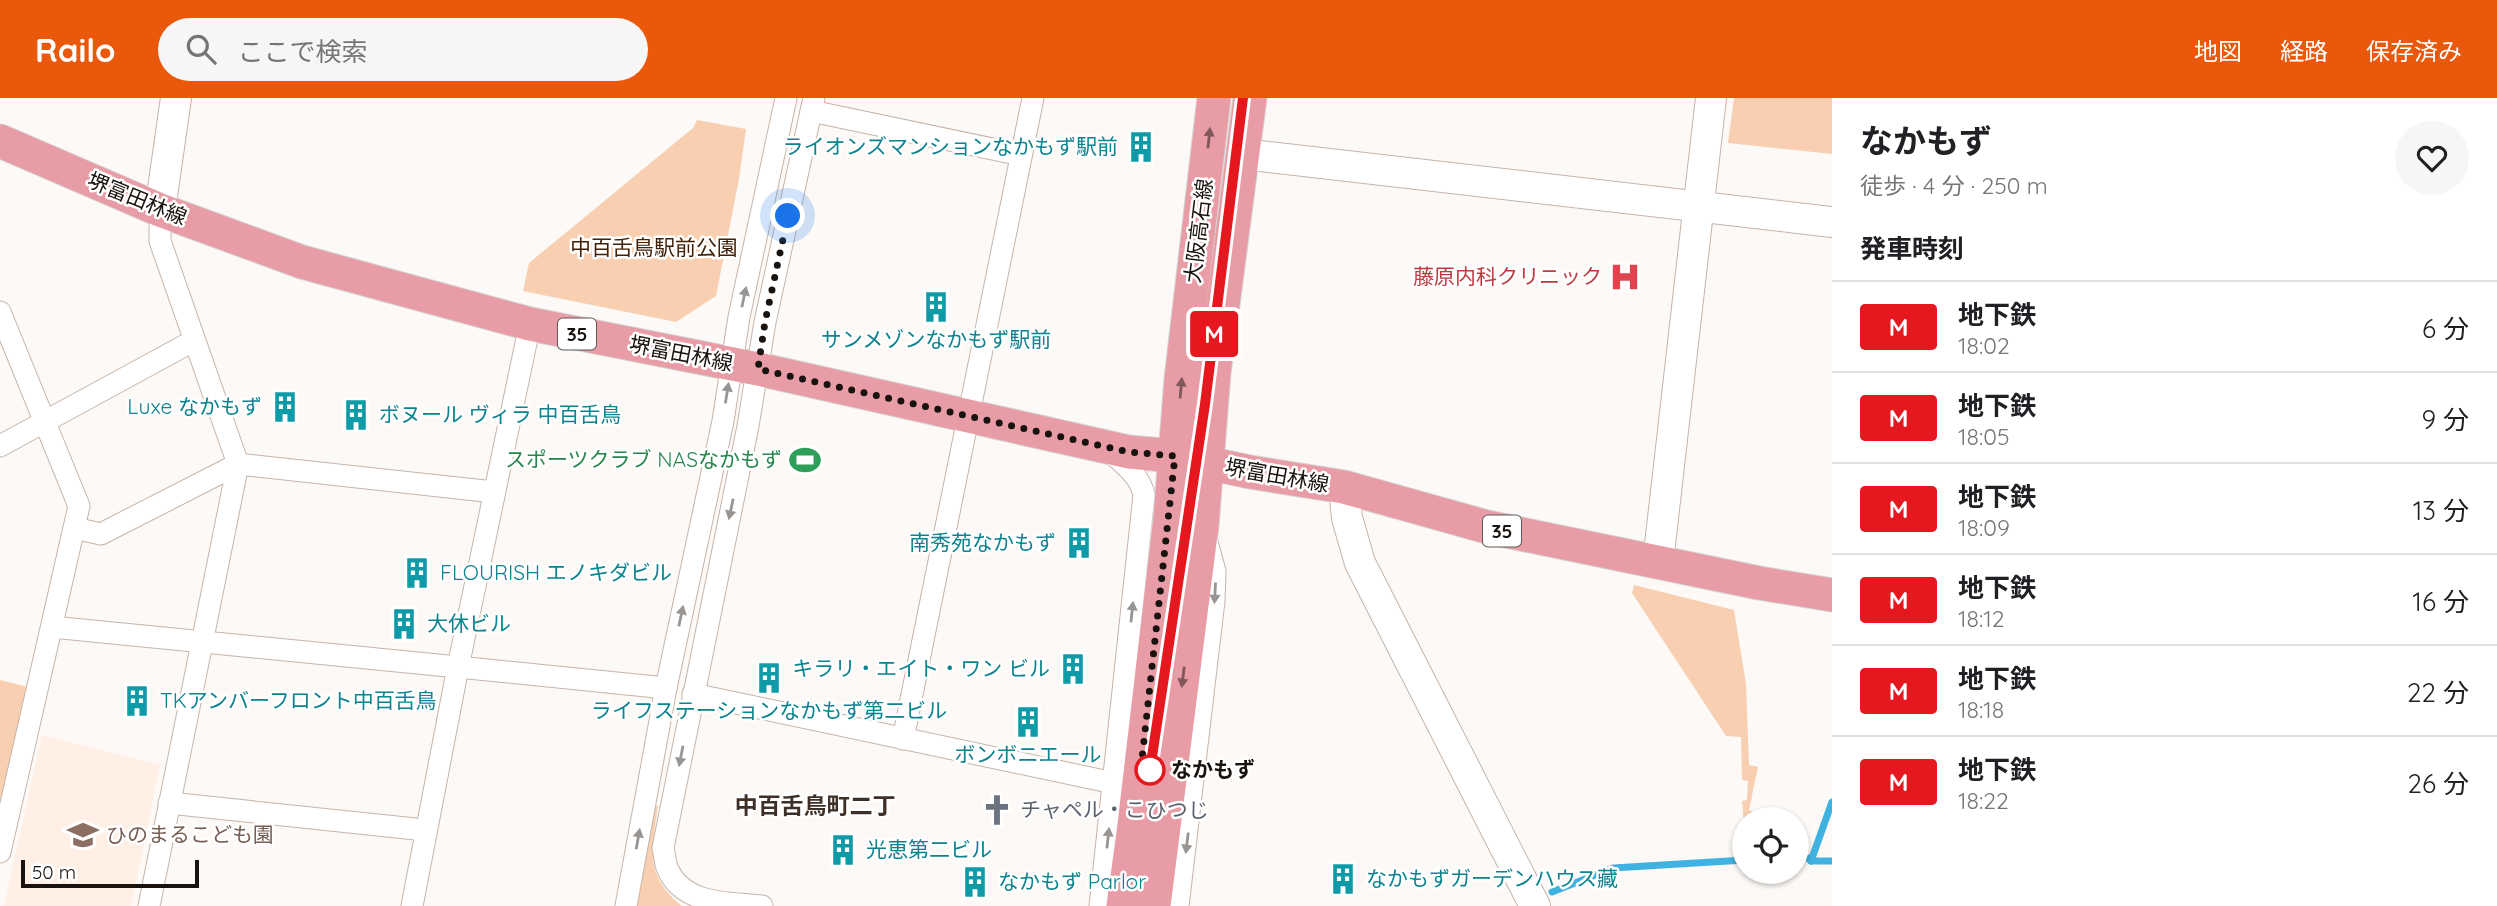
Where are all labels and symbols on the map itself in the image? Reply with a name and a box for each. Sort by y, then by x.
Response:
one-way arrow [1204,126,1215,148]
building icon: ライオンズマンションなかもず駅前 [1124,130,1158,164]
place label: ライオンズマンションなかもず駅前 [782,133,1118,159]
street label: 堺富田林線 [84,166,191,230]
street label: 大阪高石線 [1179,177,1217,285]
your location [770,198,805,233]
park label: 中百舌鳥駅前公園 [570,234,738,260]
hospital icon: 藤原内科クリニック [1608,260,1642,294]
place label: 藤原内科クリニック [1413,263,1602,289]
one-way arrow [738,286,749,308]
building icon: サンメゾンなかもず駅前 [919,290,953,324]
line badge: M [1191,311,1237,357]
road number: 35 [558,318,596,350]
place label: サンメゾンなかもず駅前 [821,326,1051,352]
street label: 堺富田林線 [627,330,735,376]
one-way arrow [1175,377,1186,399]
one-way arrow [722,382,733,404]
building icon: Luxe なかもず [268,390,302,424]
place label: Luxe なかもず [127,393,262,419]
building icon: ボヌール ヴィラ 中百舌鳥 [339,398,373,432]
place label: ボヌール ヴィラ 中百舌鳥 [379,401,621,427]
sports icon: スポーツクラブ NASなかもず [788,443,822,477]
place label: スポーツクラブ NASなかもず [505,446,782,472]
street label: 堺富田林線 [1223,453,1331,497]
one-way arrow [725,498,736,520]
road number: 35 [1483,516,1521,546]
building icon: 南秀苑なかもず [1062,526,1096,560]
place label: 南秀苑なかもず [909,529,1056,555]
building icon: FLOURISH エノキダビル [400,556,434,590]
place label: FLOURISH エノキダビル [440,559,672,585]
one-way arrow [1209,582,1220,604]
one-way arrow [1127,601,1138,623]
one-way arrow [676,605,687,627]
building icon: 大休ビル [387,607,421,641]
place label: 大休ビル [427,610,511,636]
building icon: キラリ・エイト・ワン ビル [1056,652,1090,686]
place label: キラリ・エイト・ワン ビル [792,655,1050,681]
building icon: ライフステーションなかもず第二ビル [752,661,786,695]
one-way arrow [1177,666,1188,688]
building icon: TKアンバーフロント中百舌鳥 [120,684,154,718]
place label: TKアンバーフロント中百舌鳥 [160,687,437,713]
place label: ライフステーションなかもず第二ビル [591,697,947,723]
building icon: ボンボニエール [1011,705,1045,739]
place label: ボンボニエール [955,741,1102,767]
one-way arrow [676,745,687,767]
marker: なかもず [1135,755,1165,785]
place label: なかもず [1171,756,1255,782]
district label: 中百舌鳥町二丁 [735,791,896,820]
church icon: チャペル・こひつじ [980,793,1014,827]
place label: チャペル・こひつじ [1020,796,1209,822]
school or university icon: ひのまるこども園 [66,818,100,852]
place label: ひのまるこども園 [106,821,274,847]
one-way arrow [1103,827,1114,849]
one-way arrow [633,828,644,850]
one-way arrow [1181,832,1192,854]
building icon: 光恵第二ビル [826,833,860,867]
place label: 光恵第二ビル [866,836,992,862]
scale bar [21,857,200,889]
building icon: なかもずガーデンハウス藏 [1326,862,1360,896]
building icon: なかもず Parlor [958,865,992,899]
place label: なかもずガーデンハウス藏 [1366,865,1618,891]
place label: なかもず Parlor [998,868,1146,894]

